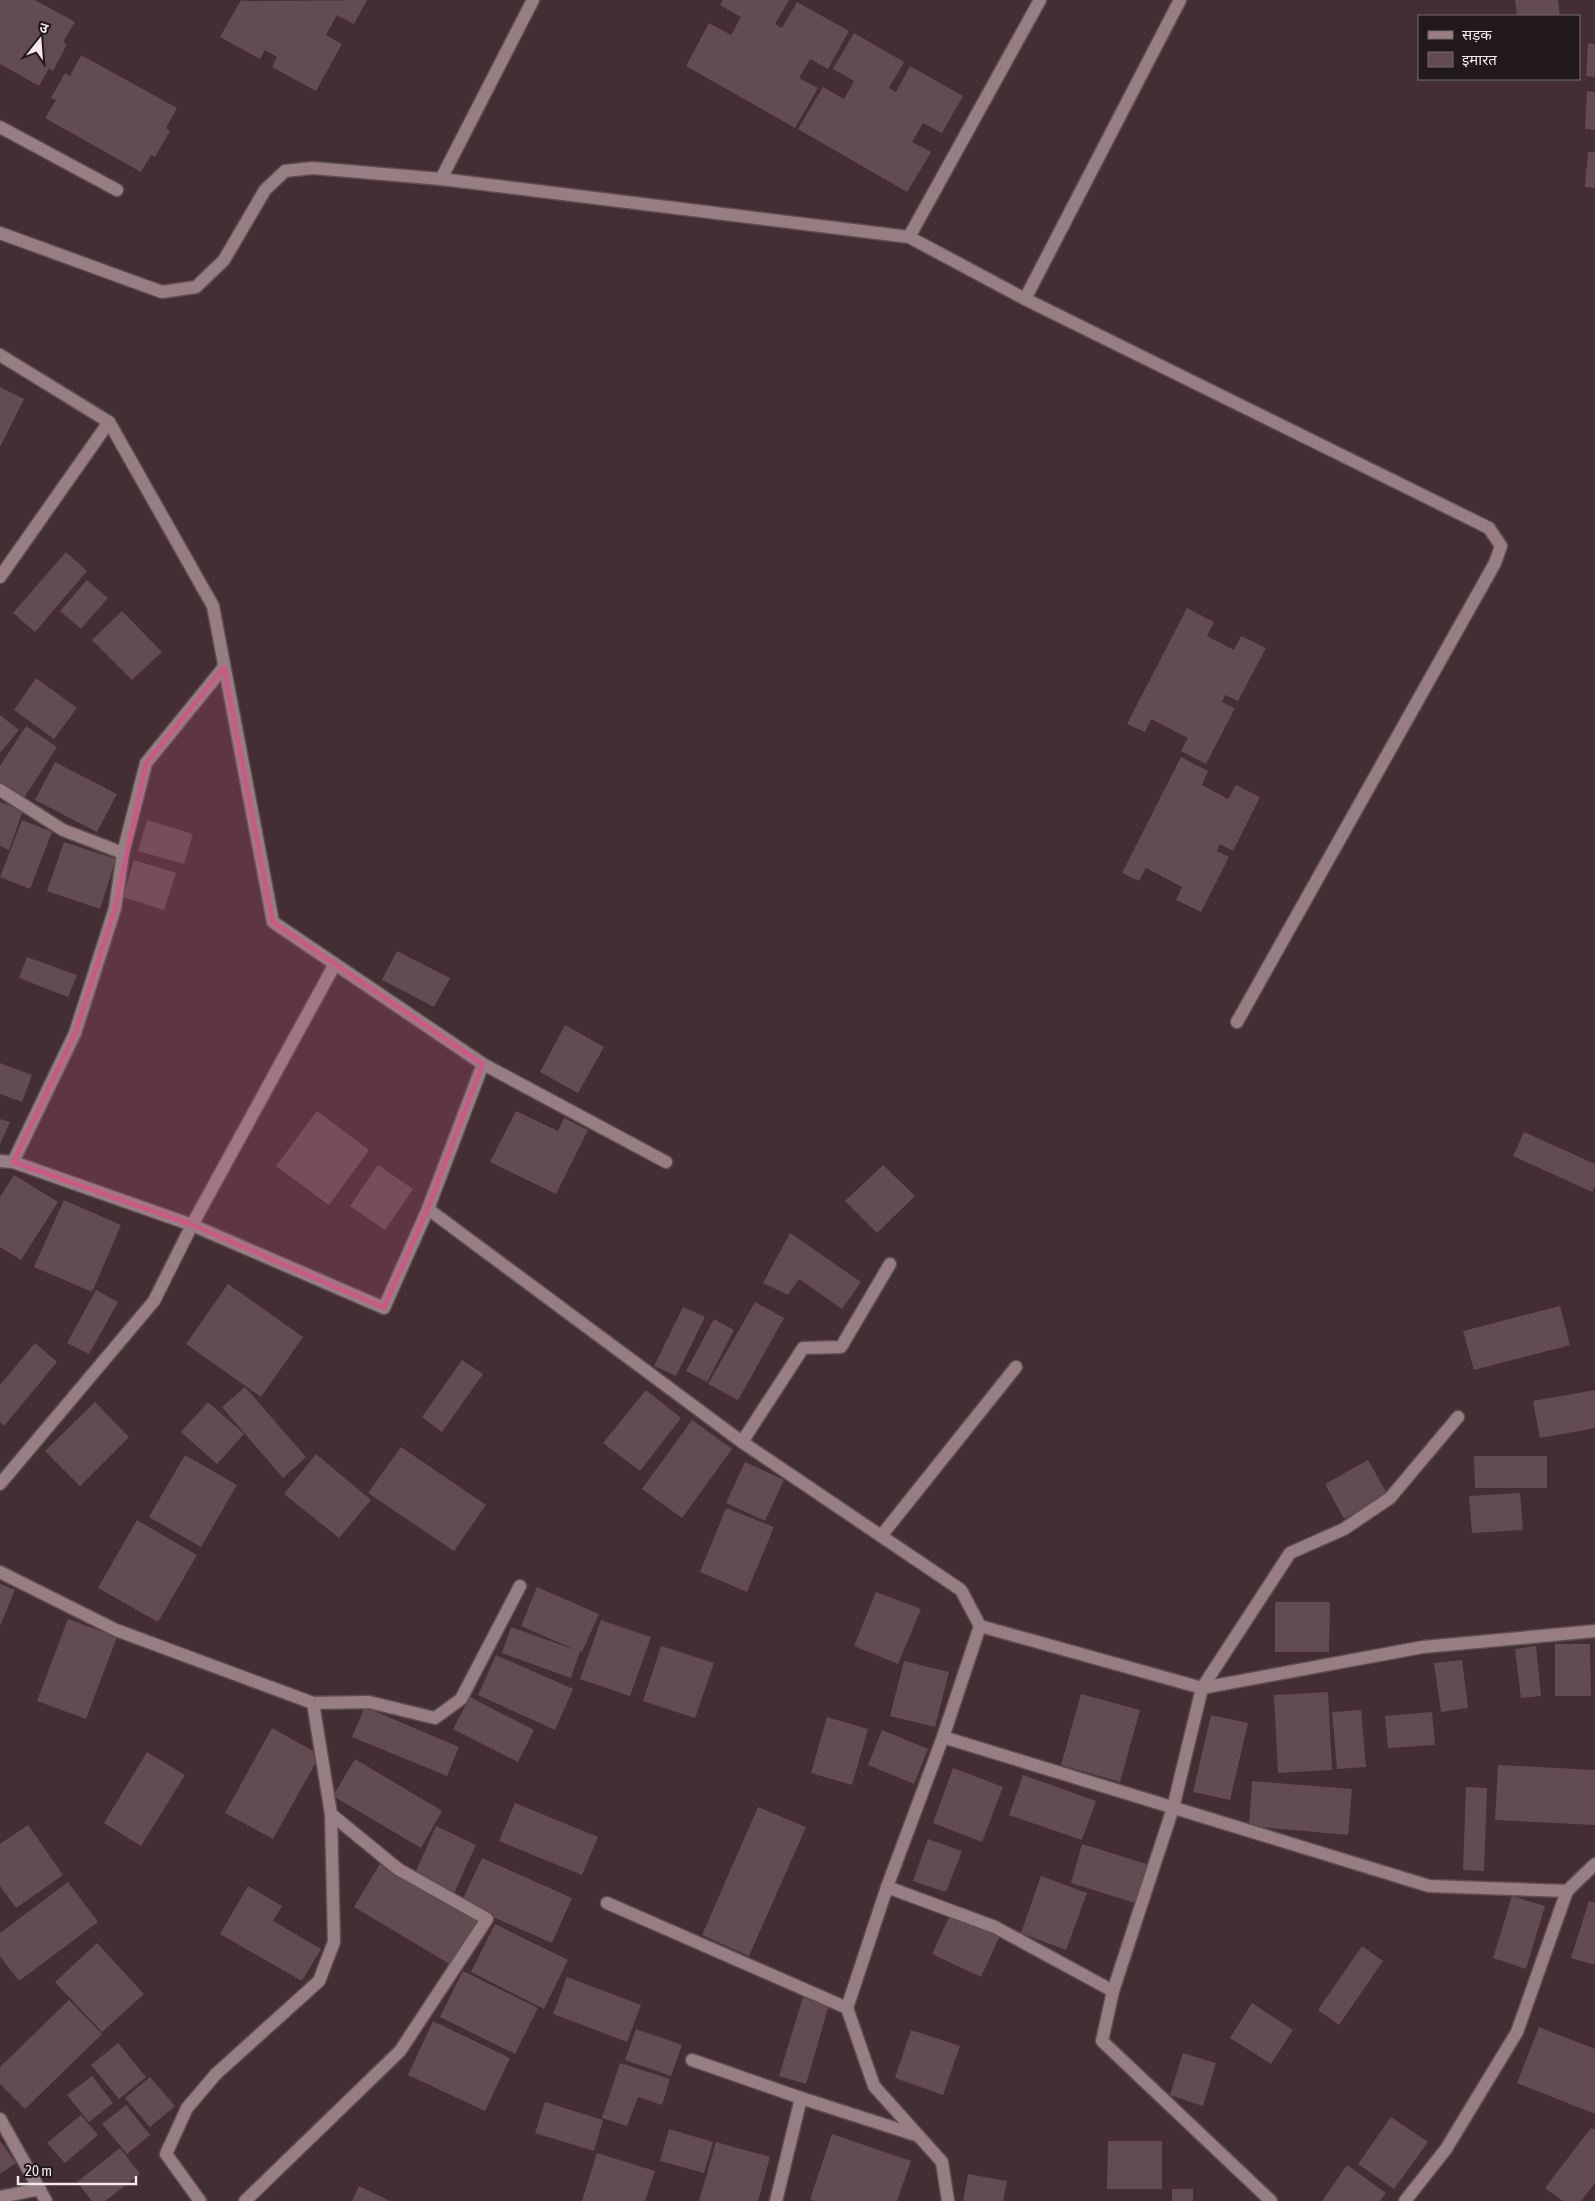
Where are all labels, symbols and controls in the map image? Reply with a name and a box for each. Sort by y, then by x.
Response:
north arrow [15,15,65,65]
legend [1418,15,1580,80]
text: उ [38,19,51,37]
text: सड़क [1462,26,1492,43]
text: इमारत [1462,51,1497,68]
scale bar [18,2154,135,2186]
text: 20 m [25,2162,52,2179]

